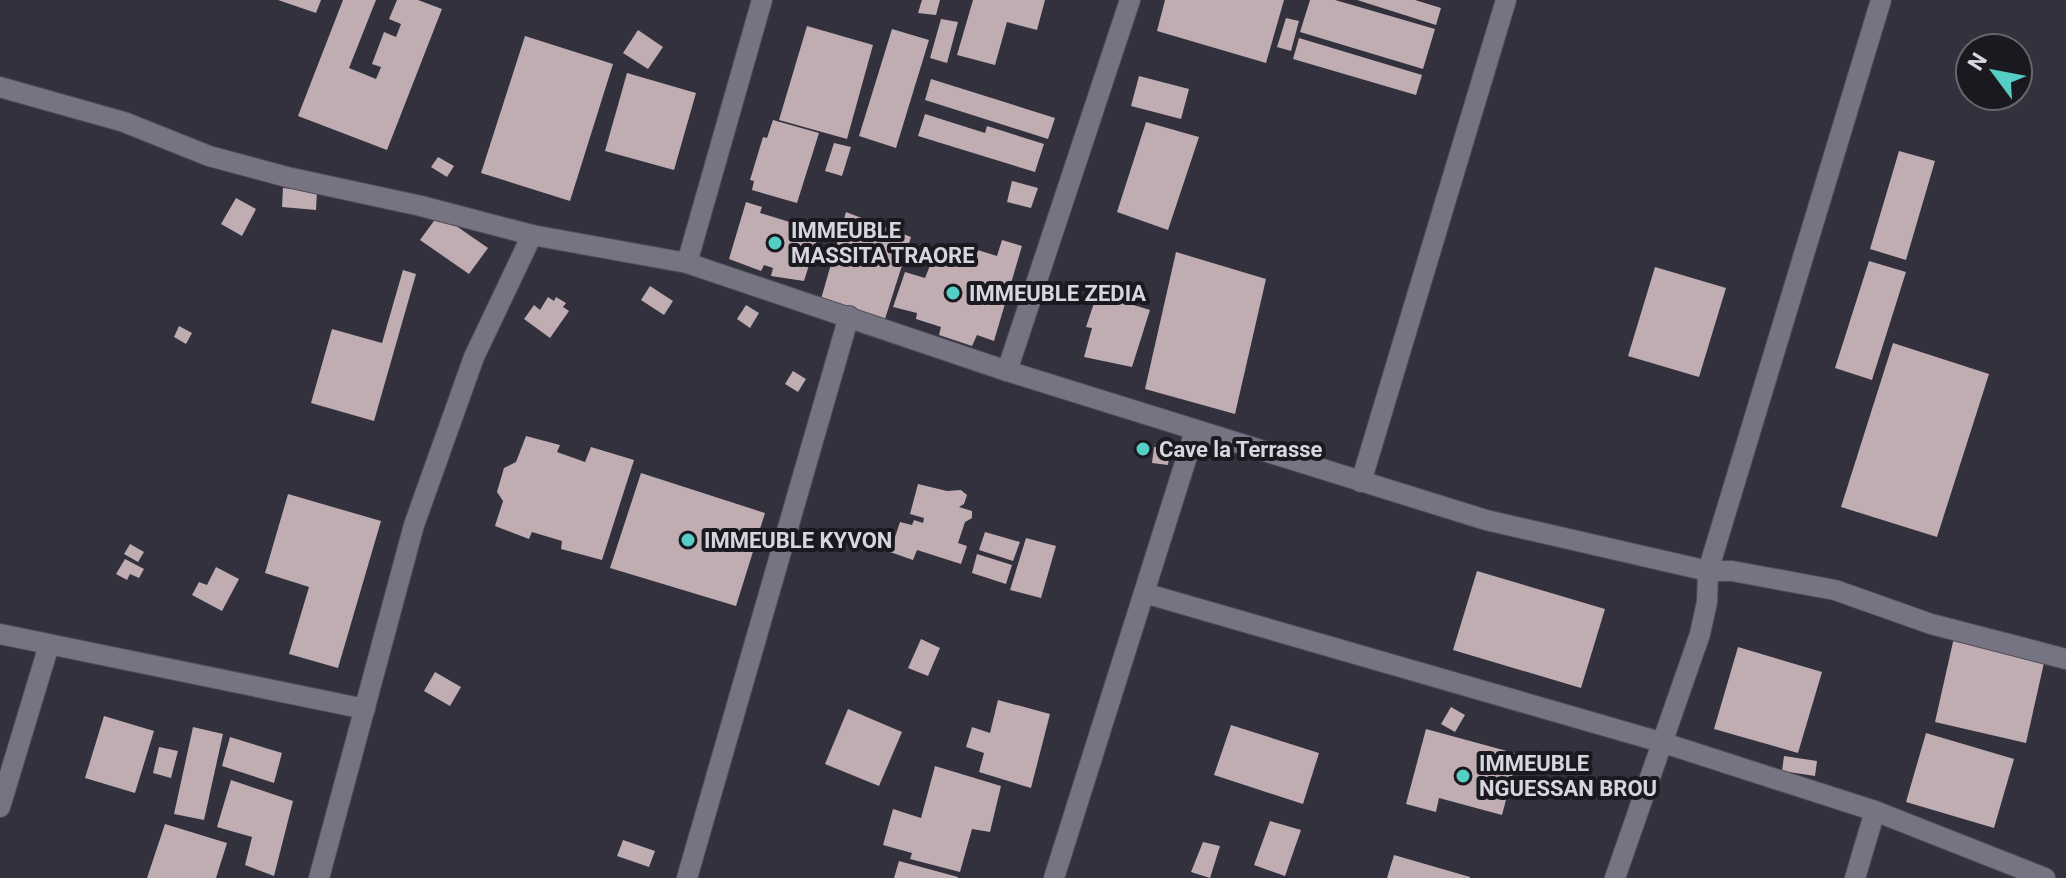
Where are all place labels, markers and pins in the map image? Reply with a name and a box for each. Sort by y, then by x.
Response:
place label: IMMEUBLE MASSITA TRAORE [791,218,975,268]
marker: IMMEUBLE MASSITA TRAORE [766,234,784,252]
place label: IMMEUBLE ZEDIA [969,281,1146,306]
marker: IMMEUBLE ZEDIA [944,284,962,302]
place label: Cave la Terrasse [1159,437,1322,462]
marker: Cave la Terrasse [1134,440,1152,458]
place label: IMMEUBLE KYVON [704,528,892,553]
marker: IMMEUBLE KYVON [679,531,697,549]
place label: IMMEUBLE NGUESSAN BROU [1479,751,1657,801]
marker: IMMEUBLE NGUESSAN BROU [1454,767,1472,785]

